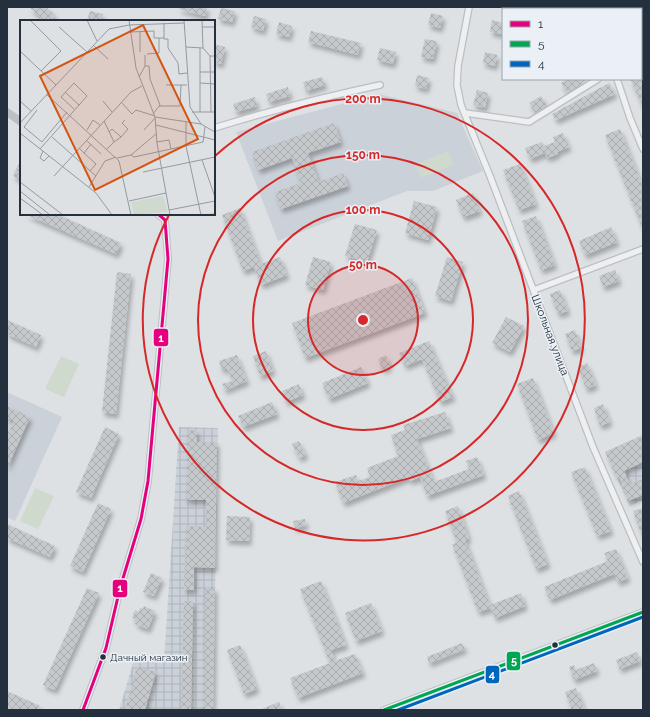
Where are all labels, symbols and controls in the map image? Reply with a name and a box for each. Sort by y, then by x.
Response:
legend [502,8,642,80]
text: 1 [538,17,543,31]
inset map [20,20,215,215]
text: 5 [538,37,545,51]
text: 4 [538,57,545,71]
text: 200 m [345,92,381,106]
text: 150 m [346,148,380,162]
text: 100 m [346,203,380,217]
text: 50 m [349,258,377,272]
street label: Школьная улица [529,293,571,377]
centre of rings [356,313,370,327]
line badge: 1 [153,328,169,347]
text: 1 [158,332,164,345]
line badge: 1 [112,579,128,598]
text: 1 [117,582,123,595]
unlabelled marker [550,640,560,650]
line badge: 5 [506,651,521,671]
marker: Дачный магазин [98,652,108,662]
place label: Дачный магазин [110,652,188,663]
text: 5 [511,655,517,668]
line badge: 4 [485,665,500,684]
text: 4 [489,668,495,681]

